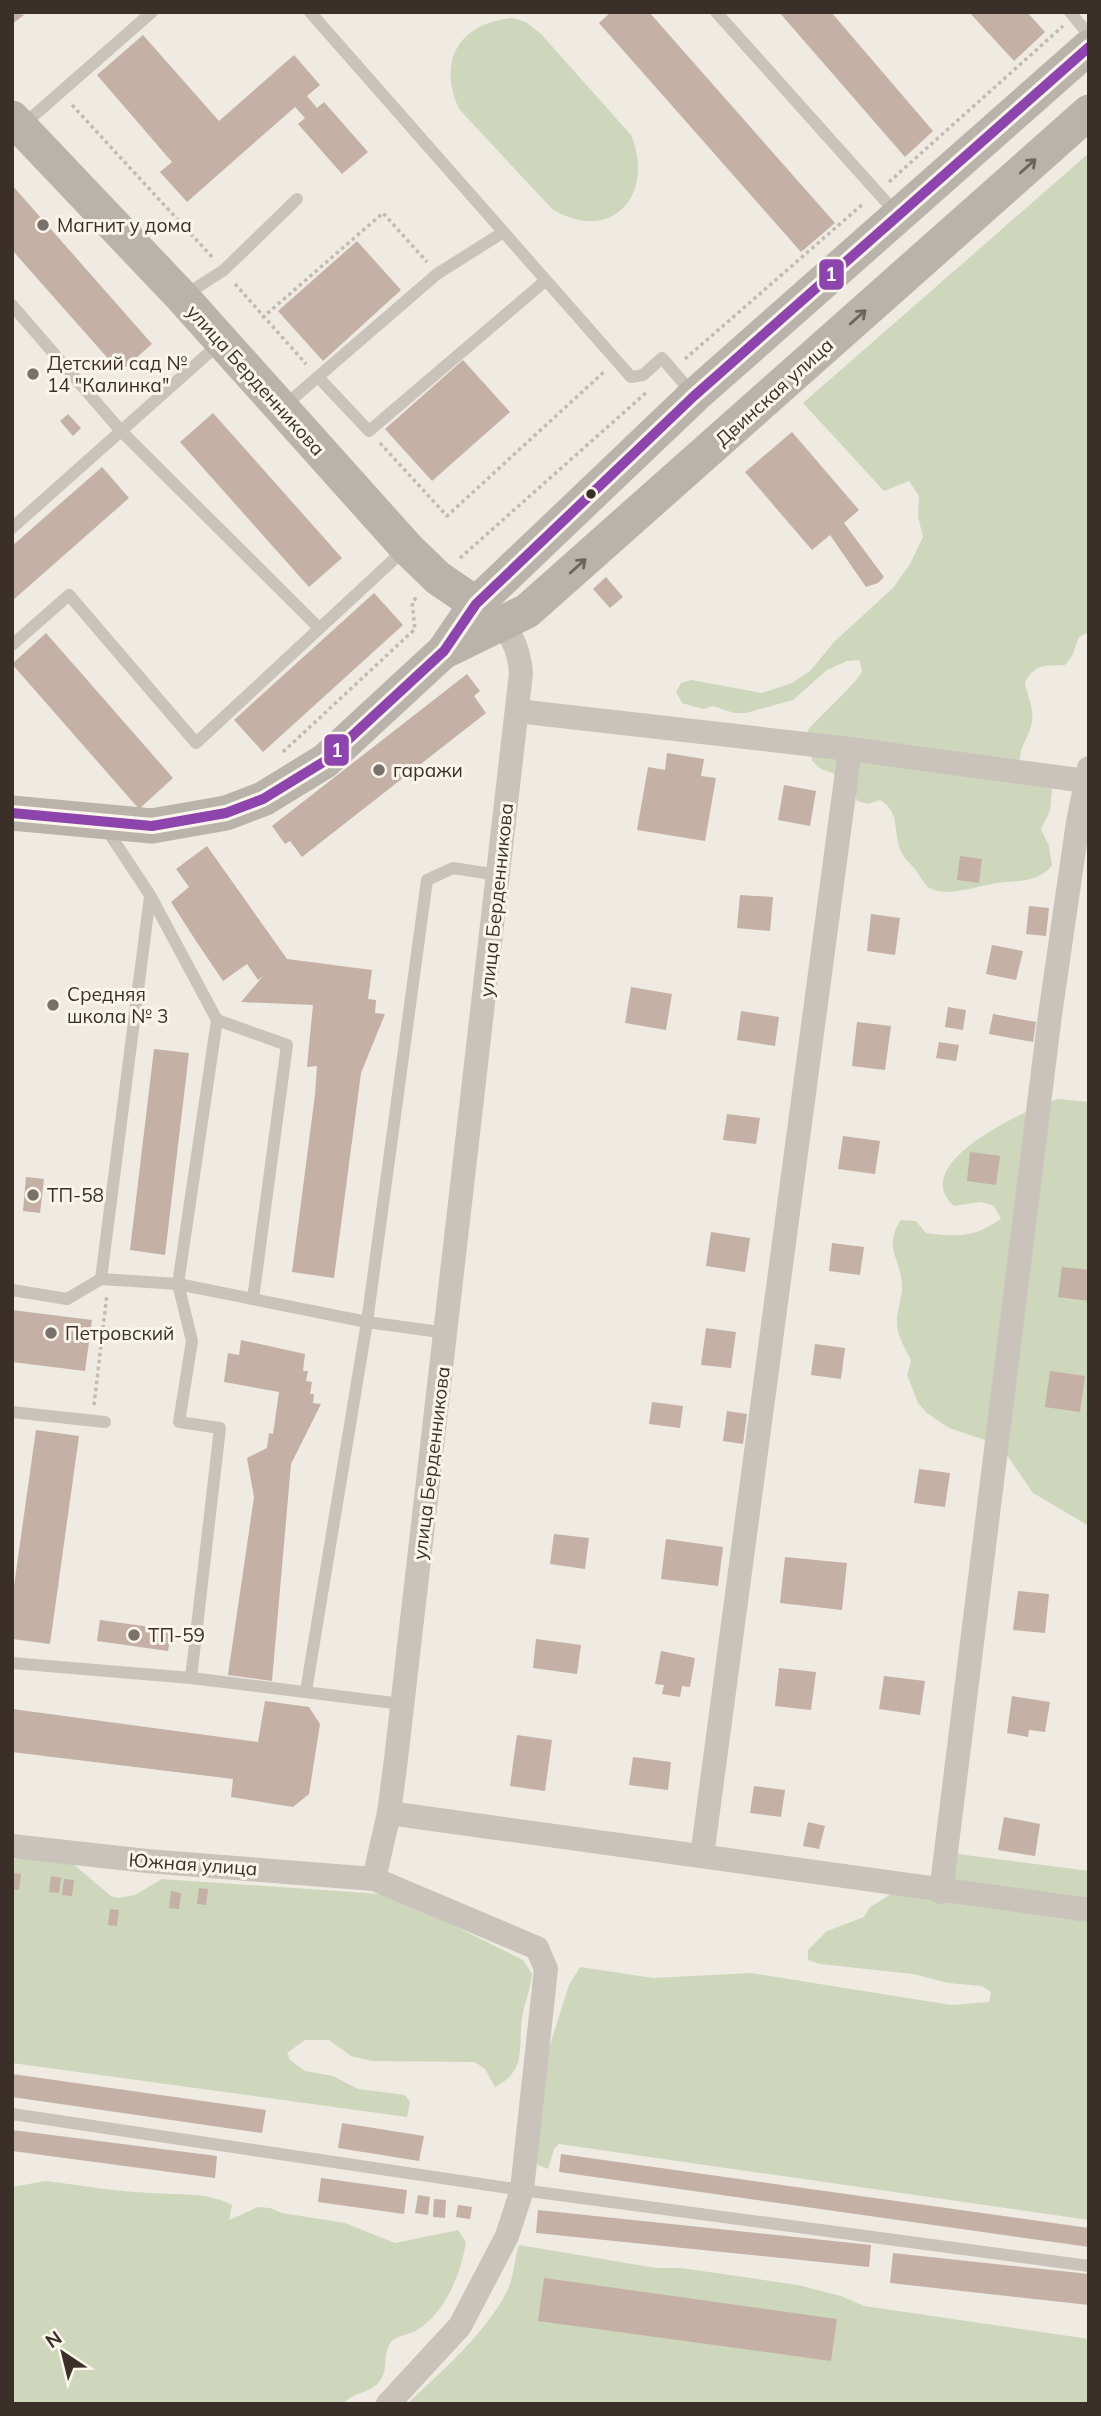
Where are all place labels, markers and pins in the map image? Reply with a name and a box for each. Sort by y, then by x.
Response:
place label: Магнит у дома [57,213,192,237]
marker: Магнит у дома [35,217,51,233]
place label: Детский сад № 14 "Калинка" [47,351,187,397]
marker: Детский сад № 14 "Калинка" [25,366,41,382]
unlabelled marker [584,487,598,501]
place label: гаражи [393,758,463,782]
marker: гаражи [371,762,387,778]
place label: Средняя школа № 3 [67,982,168,1028]
marker: Средняя школа № 3 [45,997,61,1013]
place label: ТП-58 [47,1183,104,1207]
marker: ТП-58 [25,1187,41,1203]
place label: Петровский [65,1321,174,1345]
marker: Петровский [43,1325,59,1341]
place label: ТП-59 [148,1623,205,1647]
marker: ТП-59 [126,1627,142,1643]

